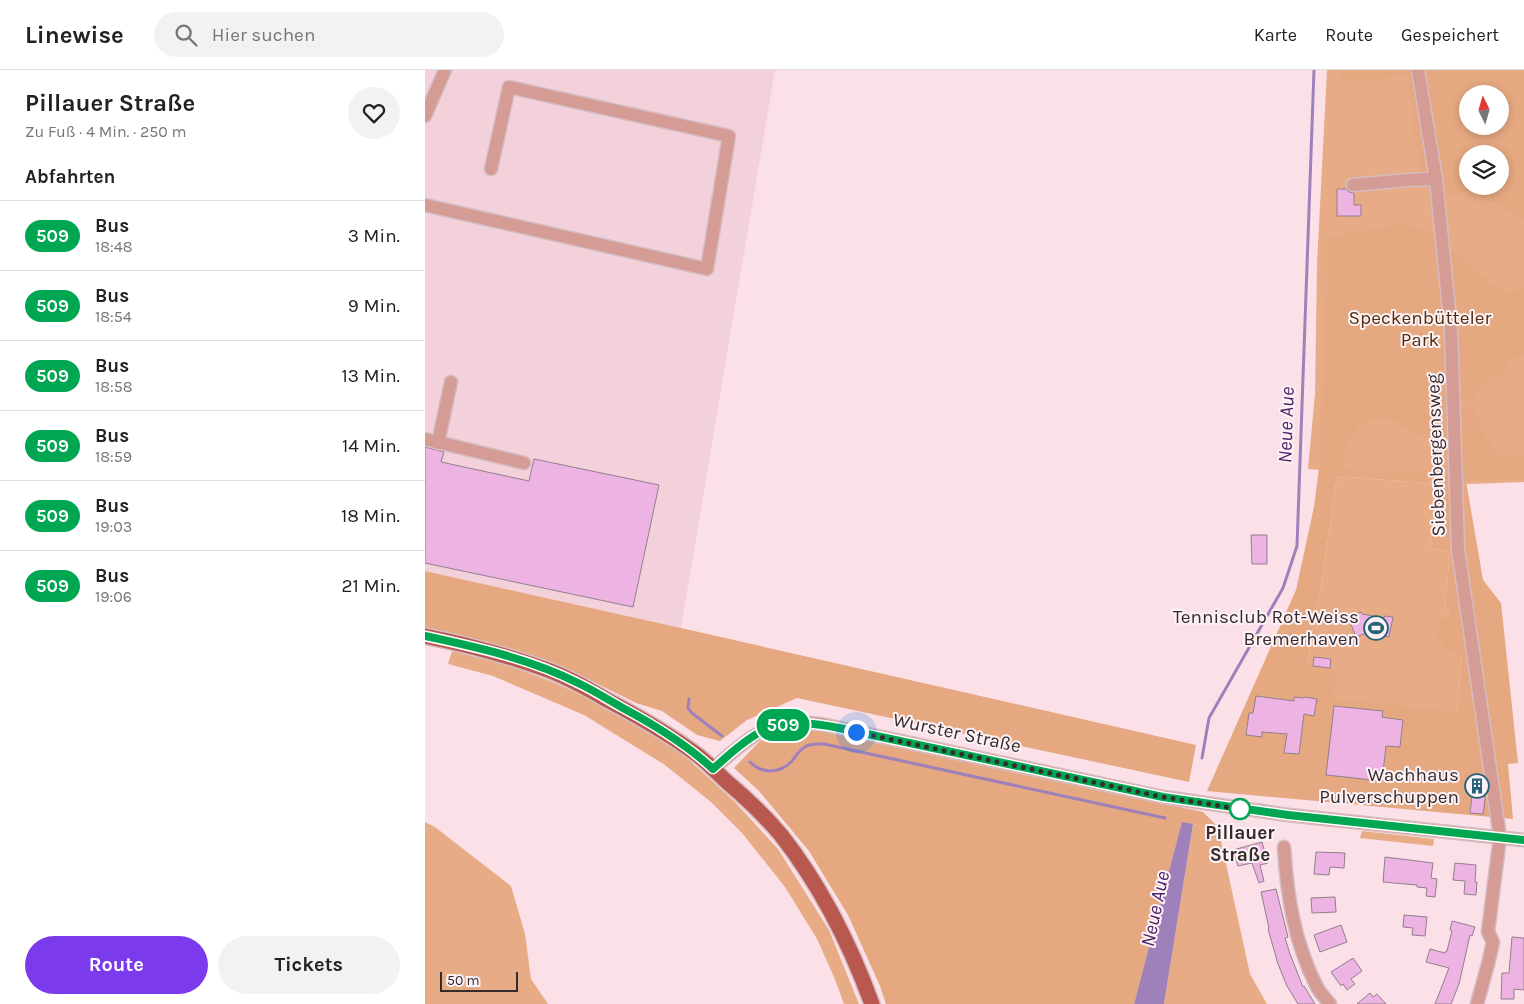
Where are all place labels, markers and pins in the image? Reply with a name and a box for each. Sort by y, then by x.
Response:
place label: Tennisclub Rot-Weiss Bremerhaven [1173,606,1359,650]
sports icon: Tennisclub Rot-Weiss Bremerhaven [1363,615,1389,641]
place label: Wachhaus Pulverschuppen [1319,764,1459,808]
building icon: Wachhaus Pulverschuppen [1464,773,1490,799]
marker: Pillauer Straße [1229,798,1251,820]
place label: Pillauer Straße [1205,822,1275,866]

